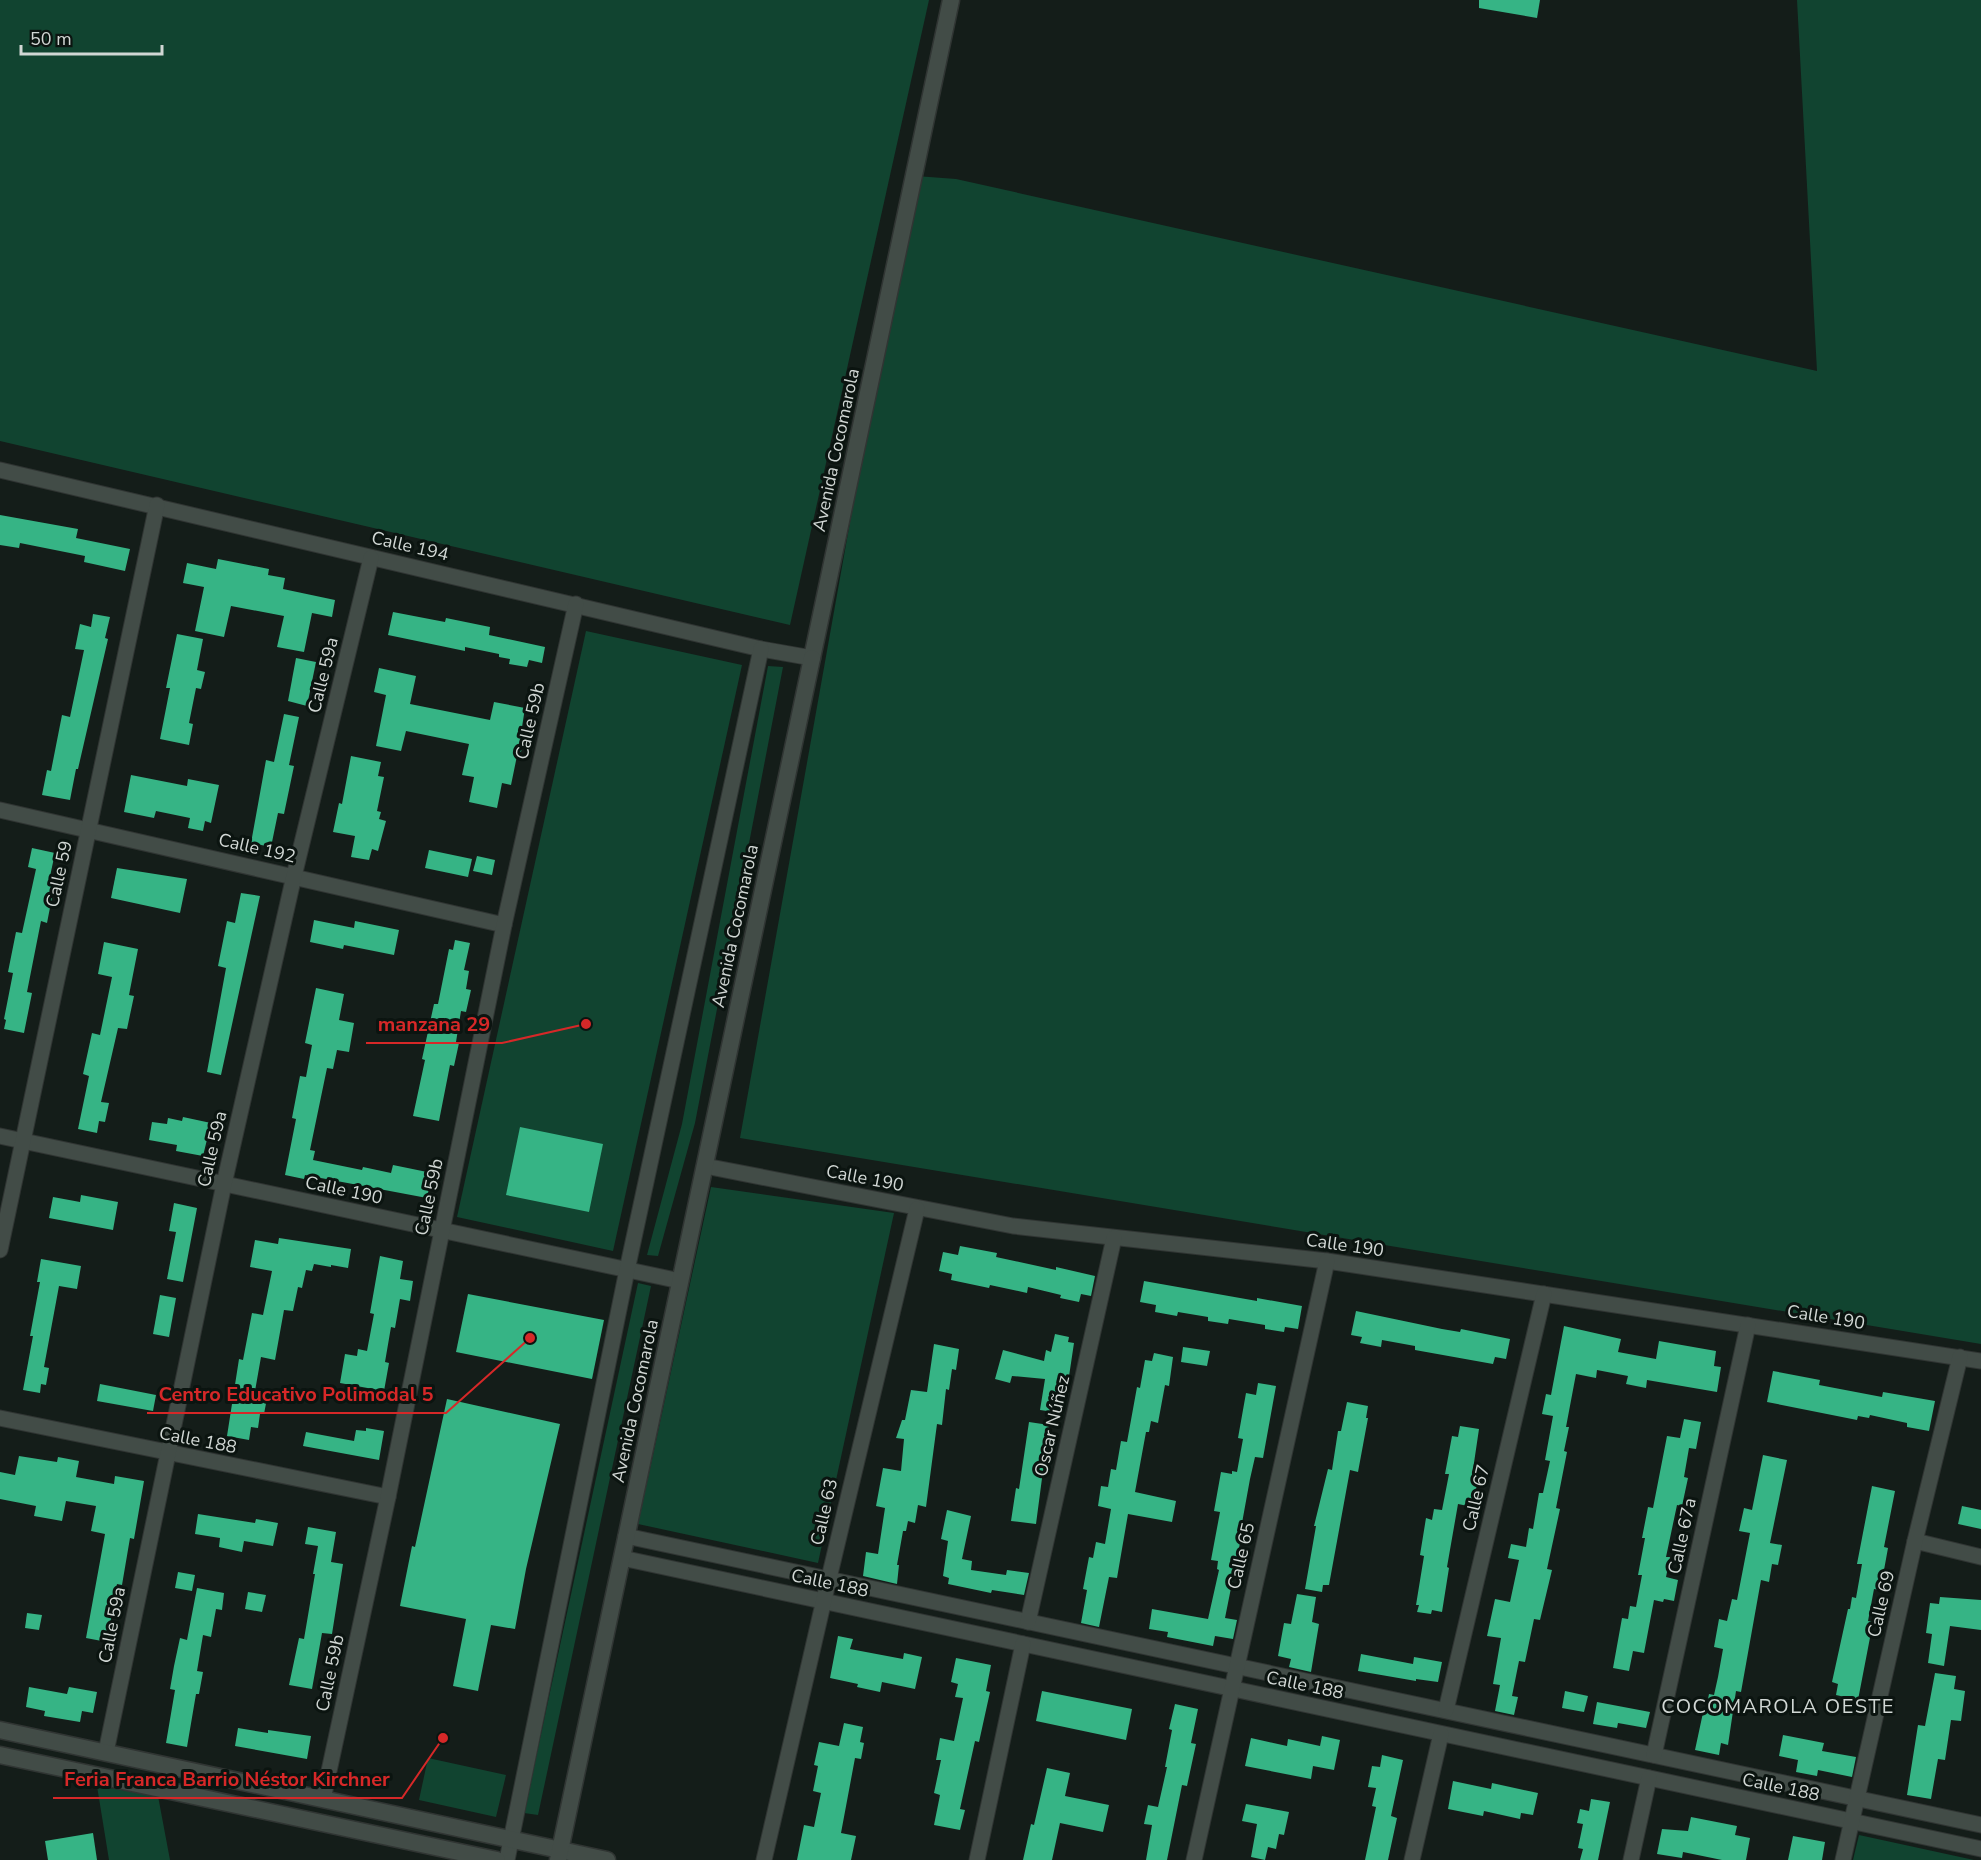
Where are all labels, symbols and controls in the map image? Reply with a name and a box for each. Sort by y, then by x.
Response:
scale bar [21,18,162,56]
text: 50 m [30,27,72,51]
street label: Avenida Cocomarola [807,366,865,534]
street label: Calle 194 [369,525,451,567]
street label: Calle 59a [302,635,344,715]
street label: Calle 59b [510,680,550,762]
street label: Calle 192 [216,827,298,869]
street label: Calle 59 [40,838,78,910]
street label: Avenida Cocomarola [706,842,764,1010]
callout: manzana 29 [366,1005,502,1043]
text: manzana 29 [378,1011,490,1038]
street label: Calle 59a [192,1109,232,1189]
street label: Calle 59b [409,1156,449,1238]
street label: Calle 190 [824,1159,906,1197]
street label: Calle 190 [303,1170,385,1210]
street label: Calle 190 [1304,1228,1386,1262]
street label: Calle 190 [1785,1299,1867,1335]
street label: Avenida Cocomarola [606,1317,664,1485]
street label: Oscar Núñez [1029,1373,1075,1479]
callout: Centro Educativo Polimodal 5 [147,1375,446,1413]
text: Centro Educativo Polimodal 5 [159,1381,433,1408]
street label: Calle 188 [157,1421,239,1459]
street label: Calle 67 [1457,1462,1495,1534]
street label: Calle 63 [805,1476,843,1548]
street label: Calle 67a [1662,1496,1702,1576]
street label: Calle 65 [1222,1520,1260,1592]
street label: Calle 188 [789,1563,871,1603]
street label: Calle 69 [1862,1568,1900,1640]
street label: Calle 59a [93,1585,131,1665]
street label: Calle 59b [310,1632,350,1714]
street label: Calle 188 [1264,1665,1346,1705]
district label: COCOMAROLA OESTE [1661,1693,1895,1720]
callout: Feria Franca Barrio Néstor Kirchner [53,1760,402,1798]
text: Feria Franca Barrio Néstor Kirchner [64,1766,390,1793]
street label: Calle 188 [1740,1767,1822,1807]

